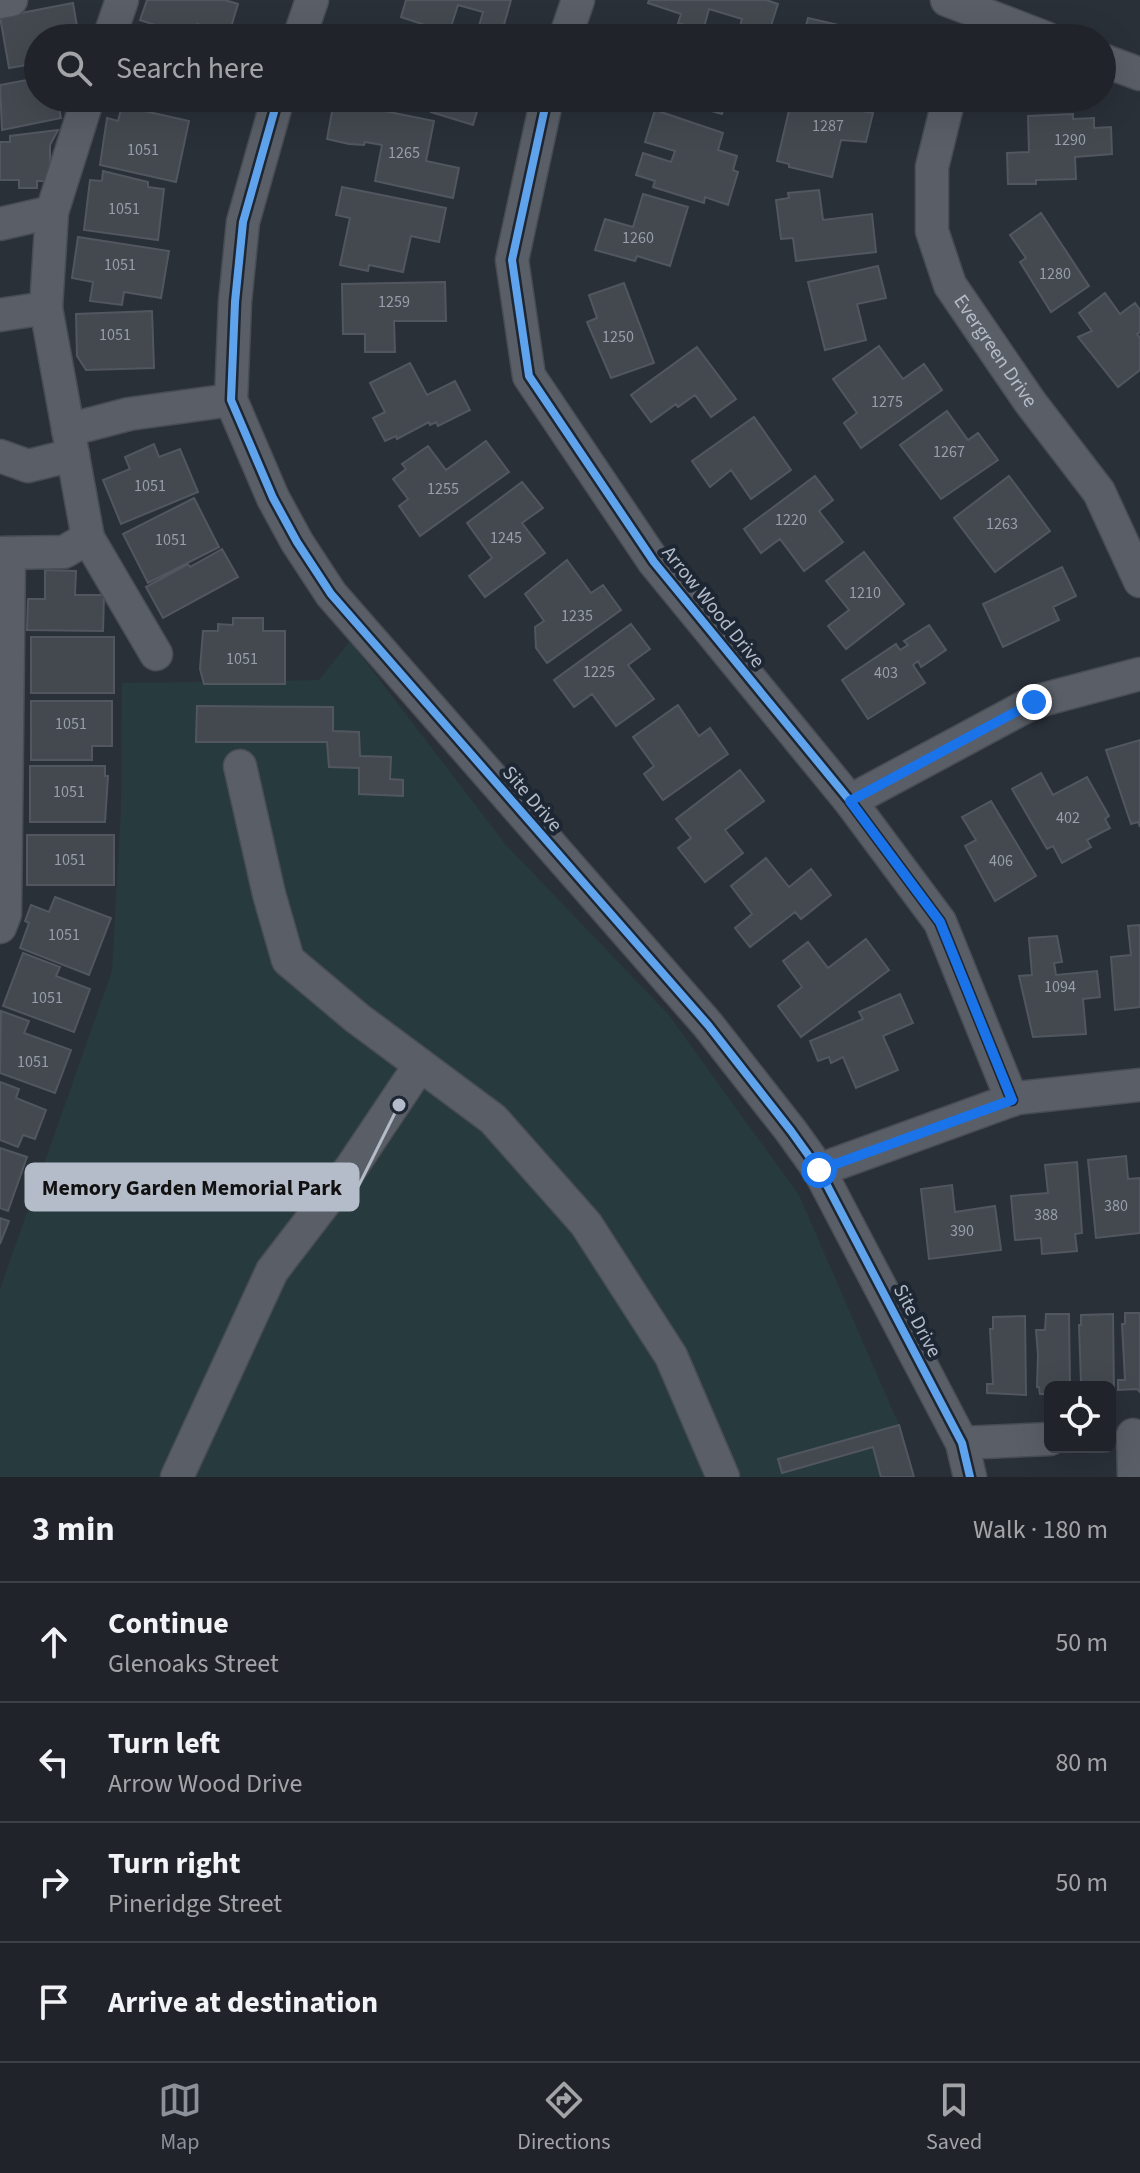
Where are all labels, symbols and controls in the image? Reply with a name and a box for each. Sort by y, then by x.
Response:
search box [24,24,1116,112]
icon: search [52,46,96,90]
text: Search here [116,47,264,90]
house number: 1287 [812,115,844,137]
house number: 1290 [1054,129,1086,151]
house number: 1051 [127,139,159,161]
house number: 1265 [388,142,420,164]
house number: 1051 [108,198,140,220]
house number: 1260 [622,227,654,249]
house number: 1051 [104,254,136,276]
house number: 1280 [1039,263,1071,285]
street label: Evergreen Drive [947,289,1044,413]
house number: 1259 [378,291,410,313]
house number: 1051 [99,324,131,346]
house number: 1250 [602,326,634,348]
house number: 1275 [871,391,903,413]
house number: 1267 [933,441,965,463]
house number: 1051 [134,475,166,497]
house number: 1255 [427,478,459,500]
house number: 1220 [775,509,807,531]
house number: 1263 [986,513,1018,535]
house number: 1245 [490,527,522,549]
house number: 1051 [155,529,187,551]
street label: Arrow Wood Drive [655,540,771,674]
house number: 1210 [849,582,881,604]
house number: 1235 [561,605,593,627]
house number: 1051 [226,648,258,670]
house number: 1225 [583,661,615,683]
house number: 403 [874,662,898,684]
route end [1016,684,1052,720]
house number: 1051 [55,713,87,735]
street label: Site Drive [495,760,569,838]
house number: 1051 [53,781,85,803]
house number: 402 [1056,807,1080,829]
house number: 1051 [54,849,86,871]
house number: 406 [989,850,1013,872]
house number: 1051 [48,924,80,946]
house number: 1094 [1044,976,1076,998]
house number: 1051 [31,987,63,1009]
house number: 1051 [17,1051,49,1073]
route start [801,1152,837,1188]
callout: Memory Garden Memorial Park [26,1164,358,1210]
text: Memory Garden Memorial Park [42,1172,342,1204]
house number: 380 [1104,1195,1128,1217]
house number: 388 [1034,1204,1058,1226]
house number: 390 [950,1220,974,1242]
street label: Site Drive [886,1279,948,1363]
map controls [1044,1381,1116,1453]
button: locate [1044,1381,1116,1453]
text: 3 min [32,1505,115,1554]
text: Walk · 180 m [973,1511,1108,1548]
text: Continue [108,1602,229,1645]
icon: ahead [32,1620,76,1664]
text: 50 m [1055,1624,1108,1661]
text: Glenoaks Street [108,1645,279,1682]
text: Turn left [108,1722,220,1765]
icon: left [32,1740,76,1784]
text: 80 m [1055,1744,1108,1781]
text: Arrow Wood Drive [108,1765,302,1802]
text: Turn right [108,1842,240,1885]
icon: right [32,1860,76,1904]
text: 50 m [1055,1864,1108,1901]
text: Pineridge Street [108,1885,282,1922]
icon: arrive [32,1980,76,2024]
text: Arrive at destination [108,1981,378,2024]
tab: Map [158,2078,202,2158]
tab: Directions [517,2078,610,2158]
tab: Saved [926,2078,982,2158]

